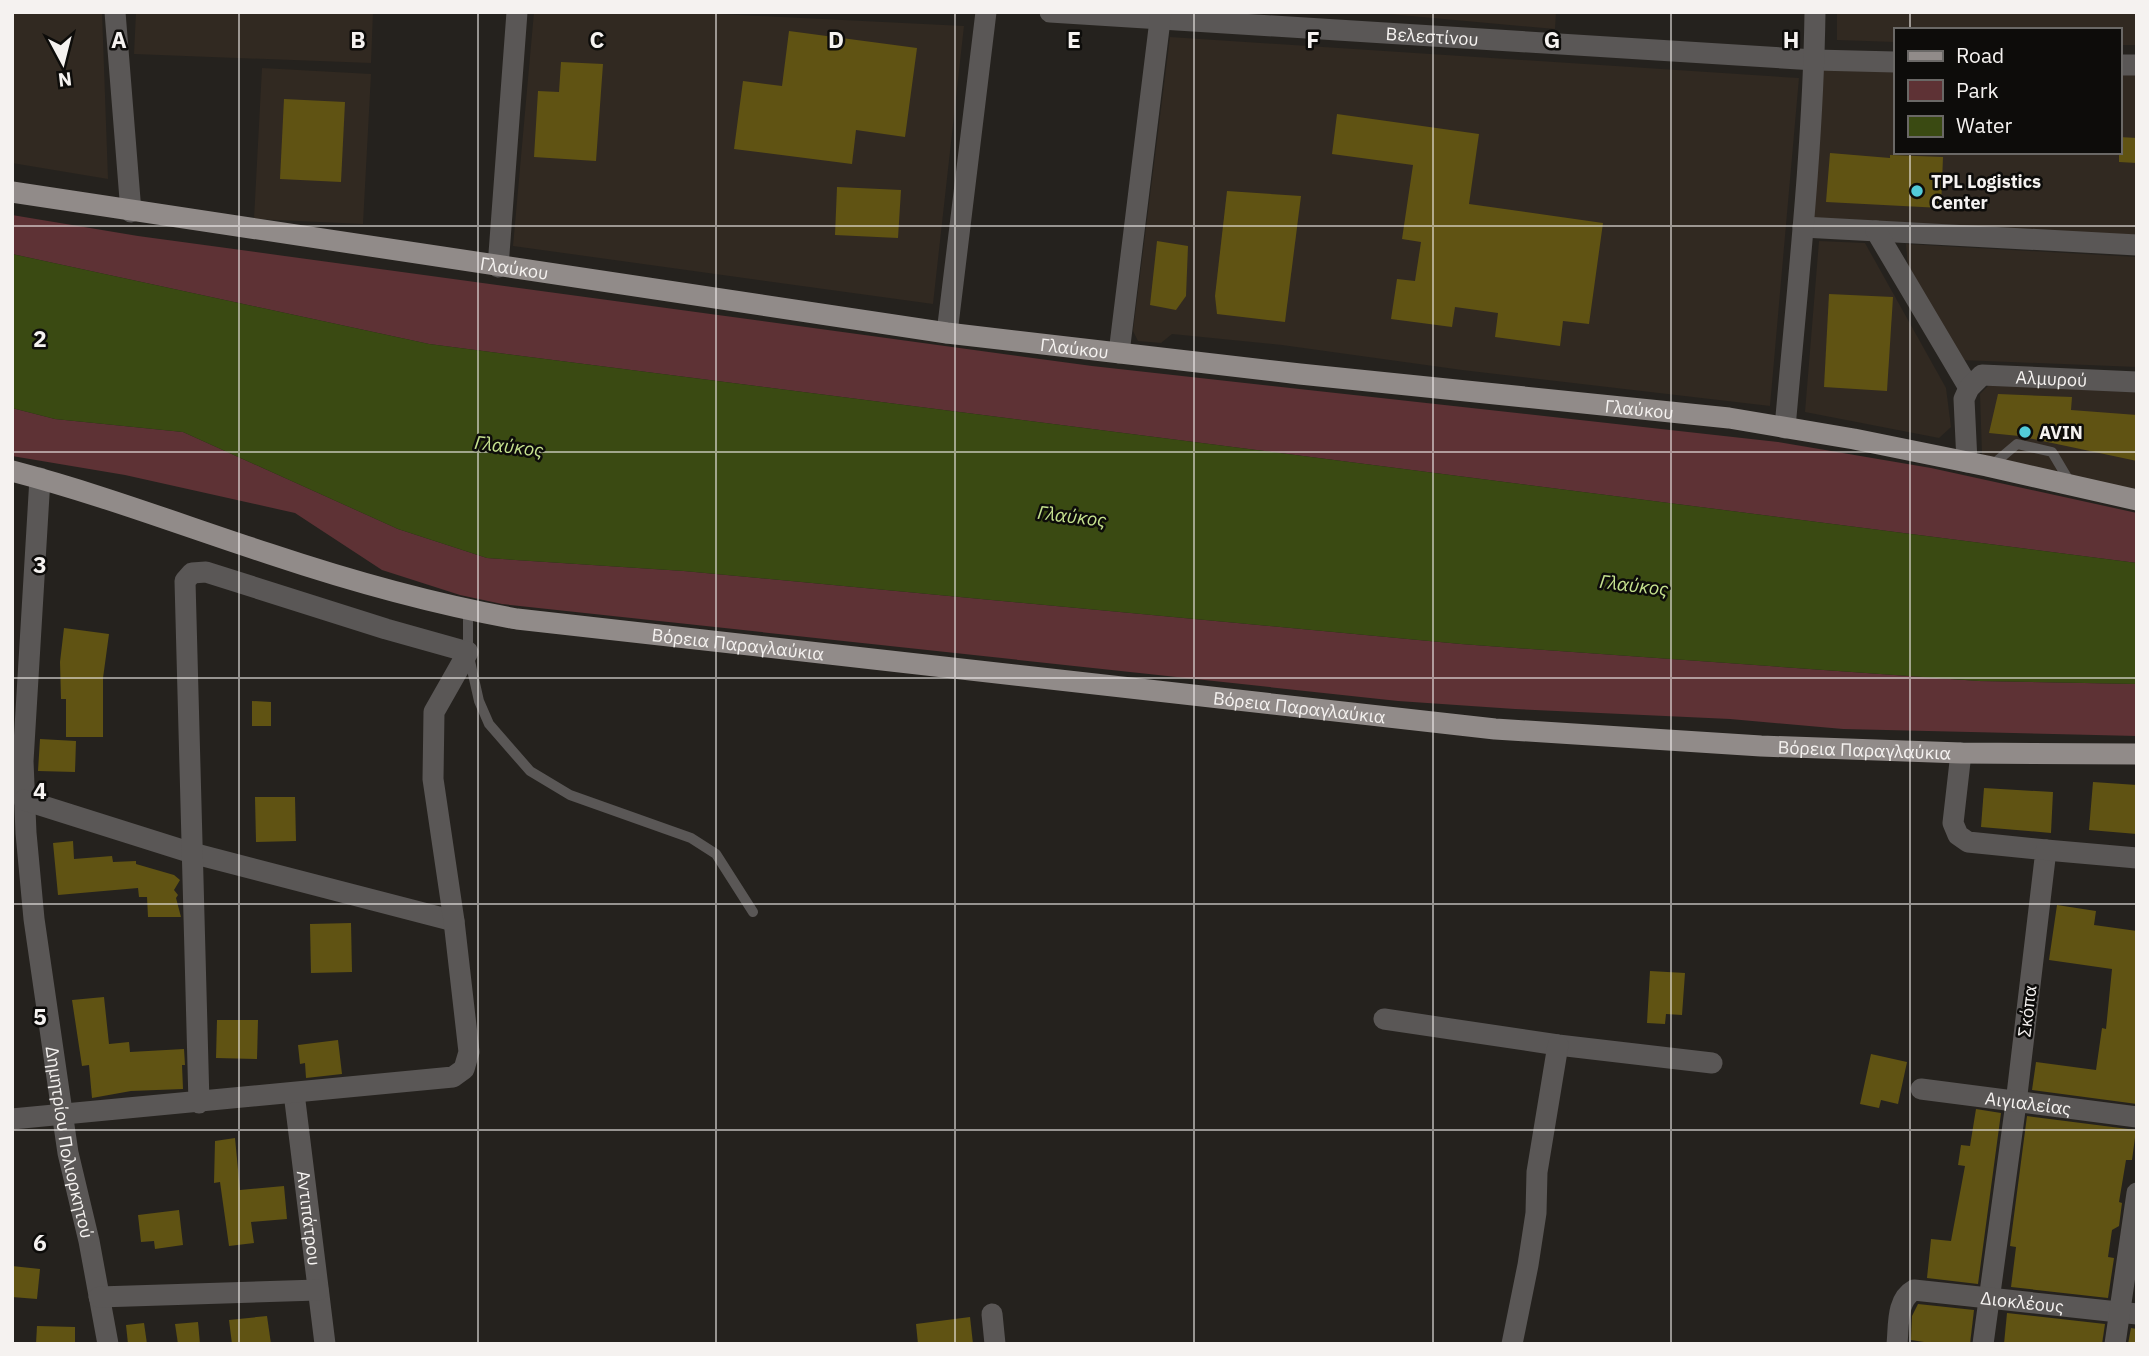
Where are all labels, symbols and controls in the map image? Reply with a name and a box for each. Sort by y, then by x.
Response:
street label: Βελεστίνου [1385,22,1479,50]
text: A [111,24,127,54]
text: B [350,24,366,54]
text: C [590,24,605,54]
text: D [828,24,844,54]
text: E [1067,24,1081,54]
text: F [1306,24,1320,54]
text: G [1544,24,1560,54]
text: H [1783,24,1799,54]
north arrow [28,28,98,98]
legend [1894,28,2121,154]
text: Road [1956,41,2004,69]
text: N [57,67,73,93]
text: Park [1956,76,1999,104]
text: Water [1956,111,2013,139]
place label: TPL Logistics Center [1931,170,2041,214]
marker: TPL Logistics Center [1909,183,1925,199]
street label: Γλαύκου [478,251,550,284]
text: 2 [33,323,47,353]
street label: Γλαύκου [1039,332,1110,363]
street label: Αλμυρού [2015,365,2088,391]
street label: Γλαύκου [1604,394,1675,424]
place label: AVIN [2039,421,2083,444]
marker: AVIN [2017,424,2033,440]
water label: Γλαύκος [473,430,545,462]
water label: Γλαύκος [1036,500,1108,532]
text: 3 [33,549,47,579]
water label: Γλαύκος [1598,569,1670,601]
street label: Βόρεια Παραγλαύκια [650,623,825,665]
street label: Βόρεια Παραγλαύκια [1212,686,1387,728]
street label: Βόρεια Παραγλαύκια [1777,735,1952,764]
text: 4 [33,775,47,805]
street label: Σκόπα [2012,984,2042,1038]
text: 5 [33,1001,47,1031]
street label: Δημητρίου Πολιορκητού [41,1044,99,1241]
street label: Αιγιαλείας [1984,1086,2073,1120]
street label: Αντιπάτρου [292,1169,327,1267]
text: 6 [33,1227,47,1257]
street label: Διοκλέους [1979,1286,2065,1318]

